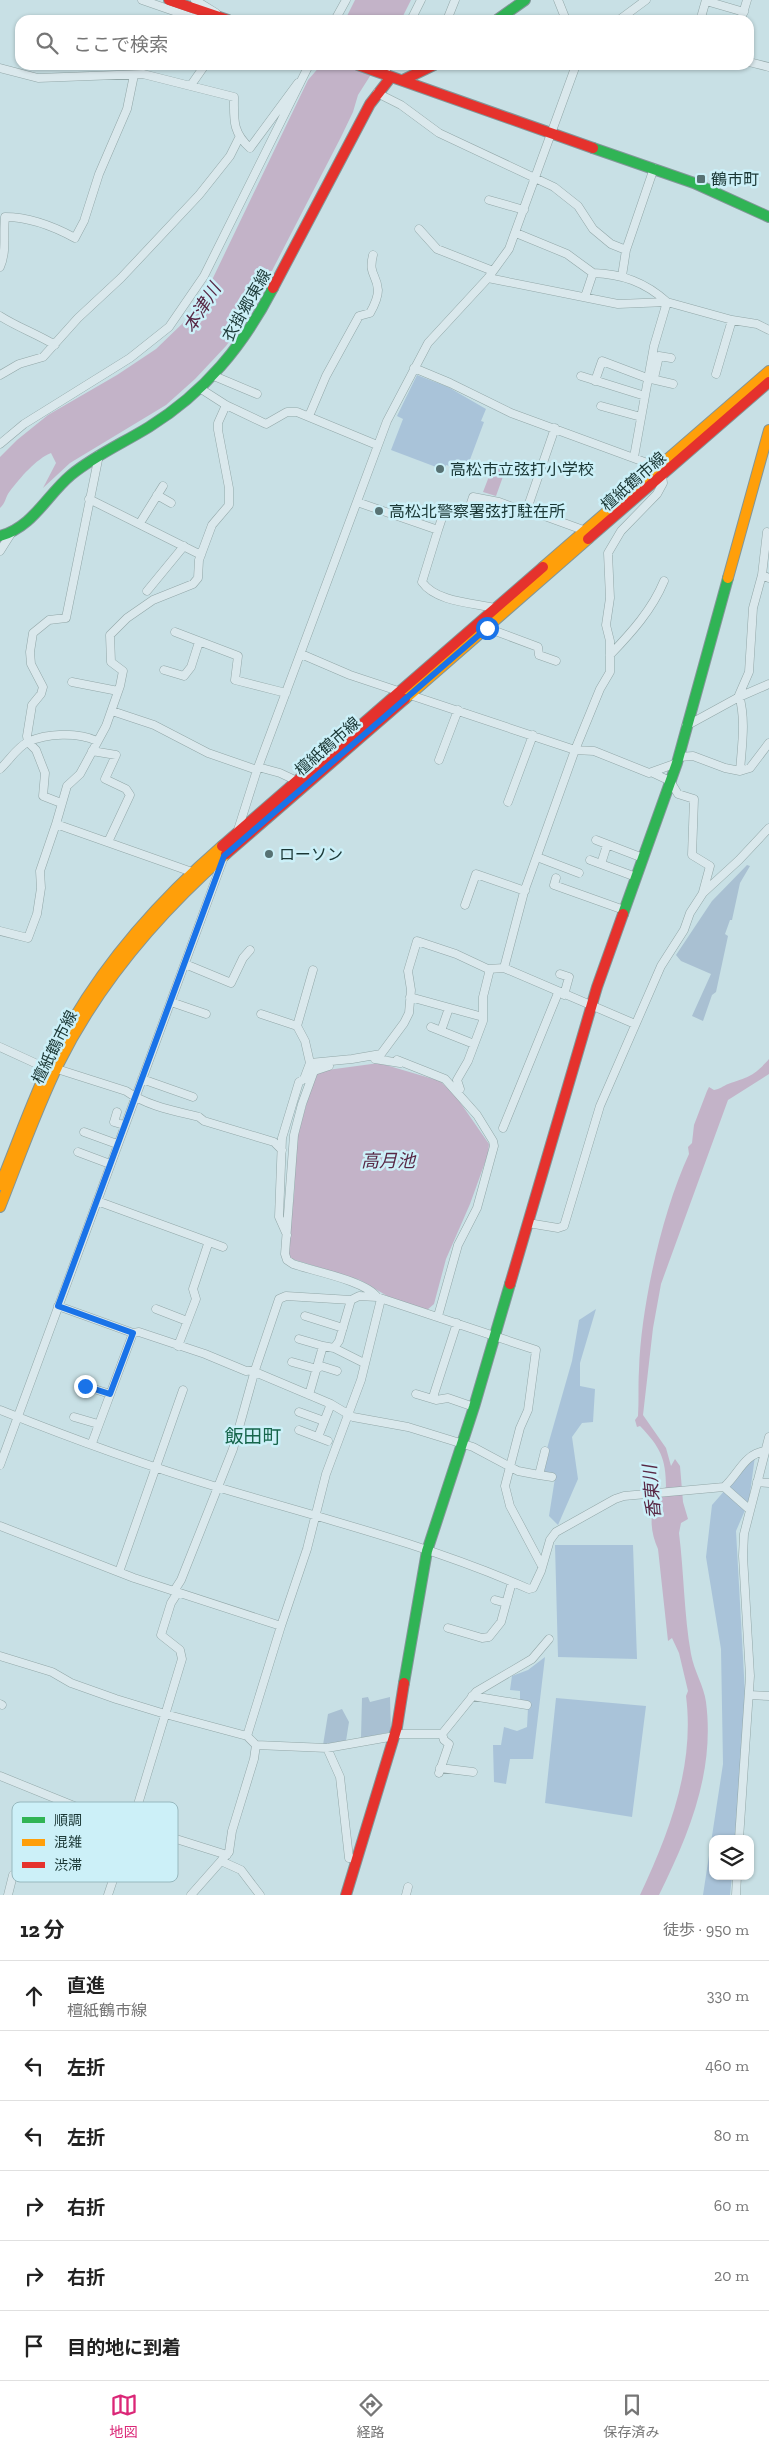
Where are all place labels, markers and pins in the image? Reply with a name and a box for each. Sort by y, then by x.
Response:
place label: 鶴市町 [711,170,759,189]
marker: 鶴市町 [695,173,707,185]
place label: 高松市立弦打小学校 [450,460,594,479]
marker: 高松市立弦打小学校 [434,463,446,475]
place label: 高松北警察署弦打駐在所 [389,502,565,521]
marker: 高松北警察署弦打駐在所 [373,505,385,517]
place label: ローソン [279,845,343,864]
marker: ローソン [263,848,275,860]

